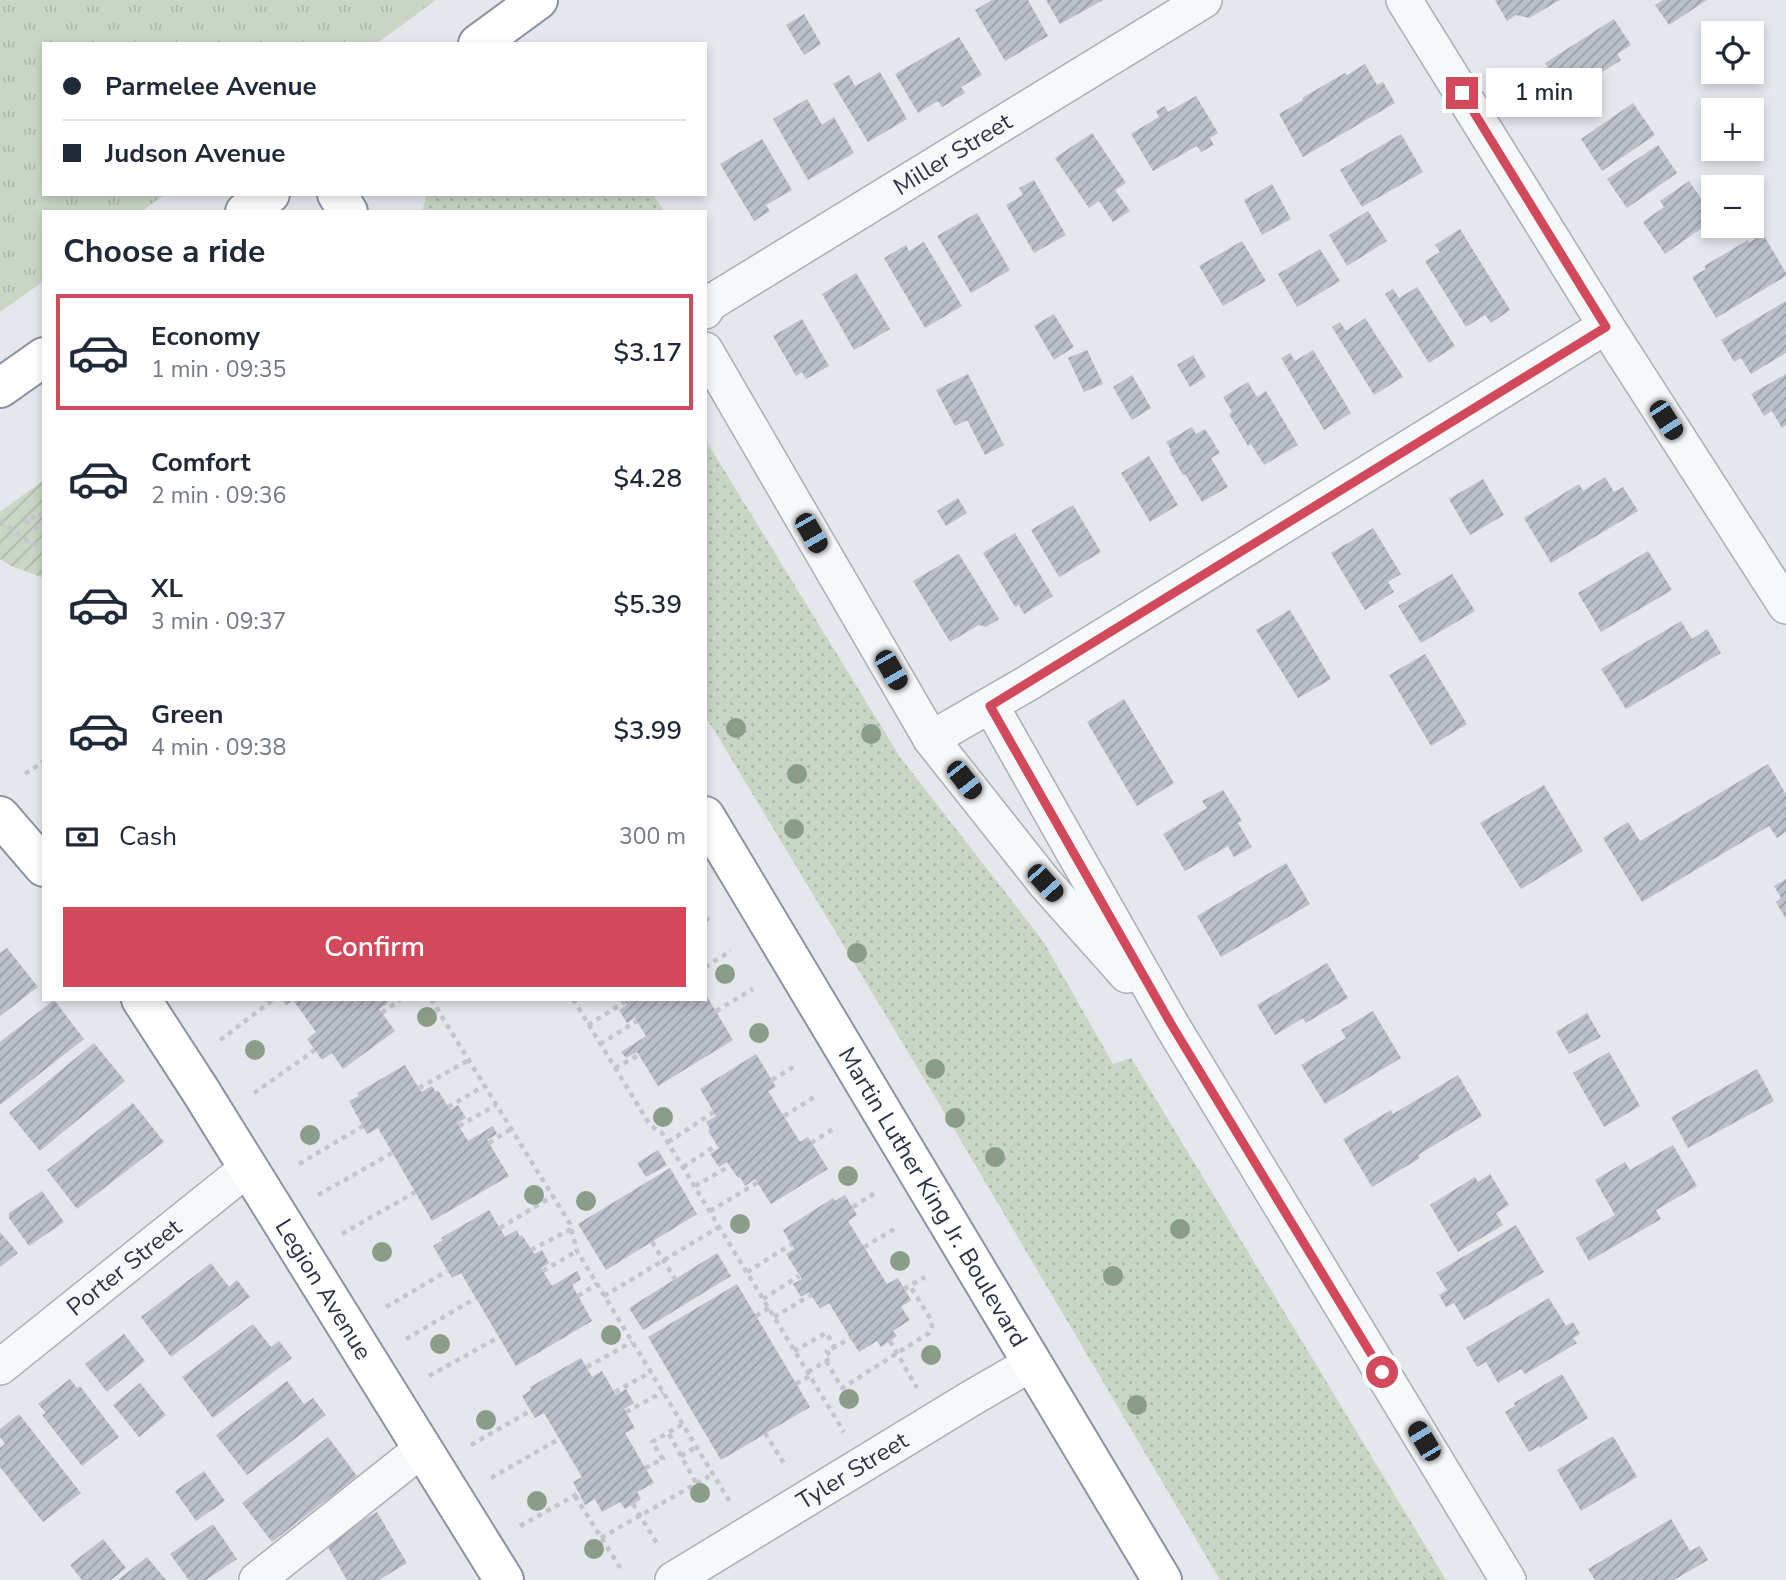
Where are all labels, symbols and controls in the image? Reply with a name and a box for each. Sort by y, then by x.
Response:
map controls [1701,21,1764,238]
button: locate [1701,21,1764,84]
callout: 1 min [1486,68,1602,118]
text: Parmelee Avenue [105,69,317,104]
route end [1446,77,1478,109]
text: 1 min [1515,77,1573,108]
button: + [1701,98,1764,161]
street label: Miller Street [887,105,1018,203]
text: Judson Avenue [105,136,285,171]
button: − [1701,175,1764,238]
text: Choose a ride [63,230,265,273]
text: Economy [151,319,260,354]
icon: car [67,321,130,384]
text: $3.17 [613,335,682,370]
text: 1 min · 09:35 [151,354,286,385]
car [1646,397,1687,443]
text: Comfort [151,445,251,480]
icon: car [67,447,130,510]
text: $4.28 [613,461,682,496]
text: 2 min · 09:36 [151,480,286,511]
car [792,510,831,556]
text: XL [151,571,183,606]
icon: car [67,573,130,636]
text: $5.39 [613,587,682,622]
text: 3 min · 09:37 [151,606,286,637]
car [872,647,911,693]
text: Green [151,697,224,732]
icon: car [67,699,130,762]
text: $3.99 [613,713,682,748]
text: 4 min · 09:38 [151,732,286,763]
car [943,757,986,803]
icon: cash [63,818,101,856]
text: Cash [119,819,177,854]
text: 300 m [619,821,686,852]
car [1024,860,1067,906]
button: Confirm [63,907,686,987]
street label: Martin Luther King Jr. Boulevard [831,1041,1035,1353]
street label: Porter Street [60,1211,189,1323]
street label: Legion Avenue [268,1213,379,1366]
route start [1366,1356,1398,1388]
car [1405,1418,1444,1464]
street label: Tyler Street [791,1424,915,1517]

